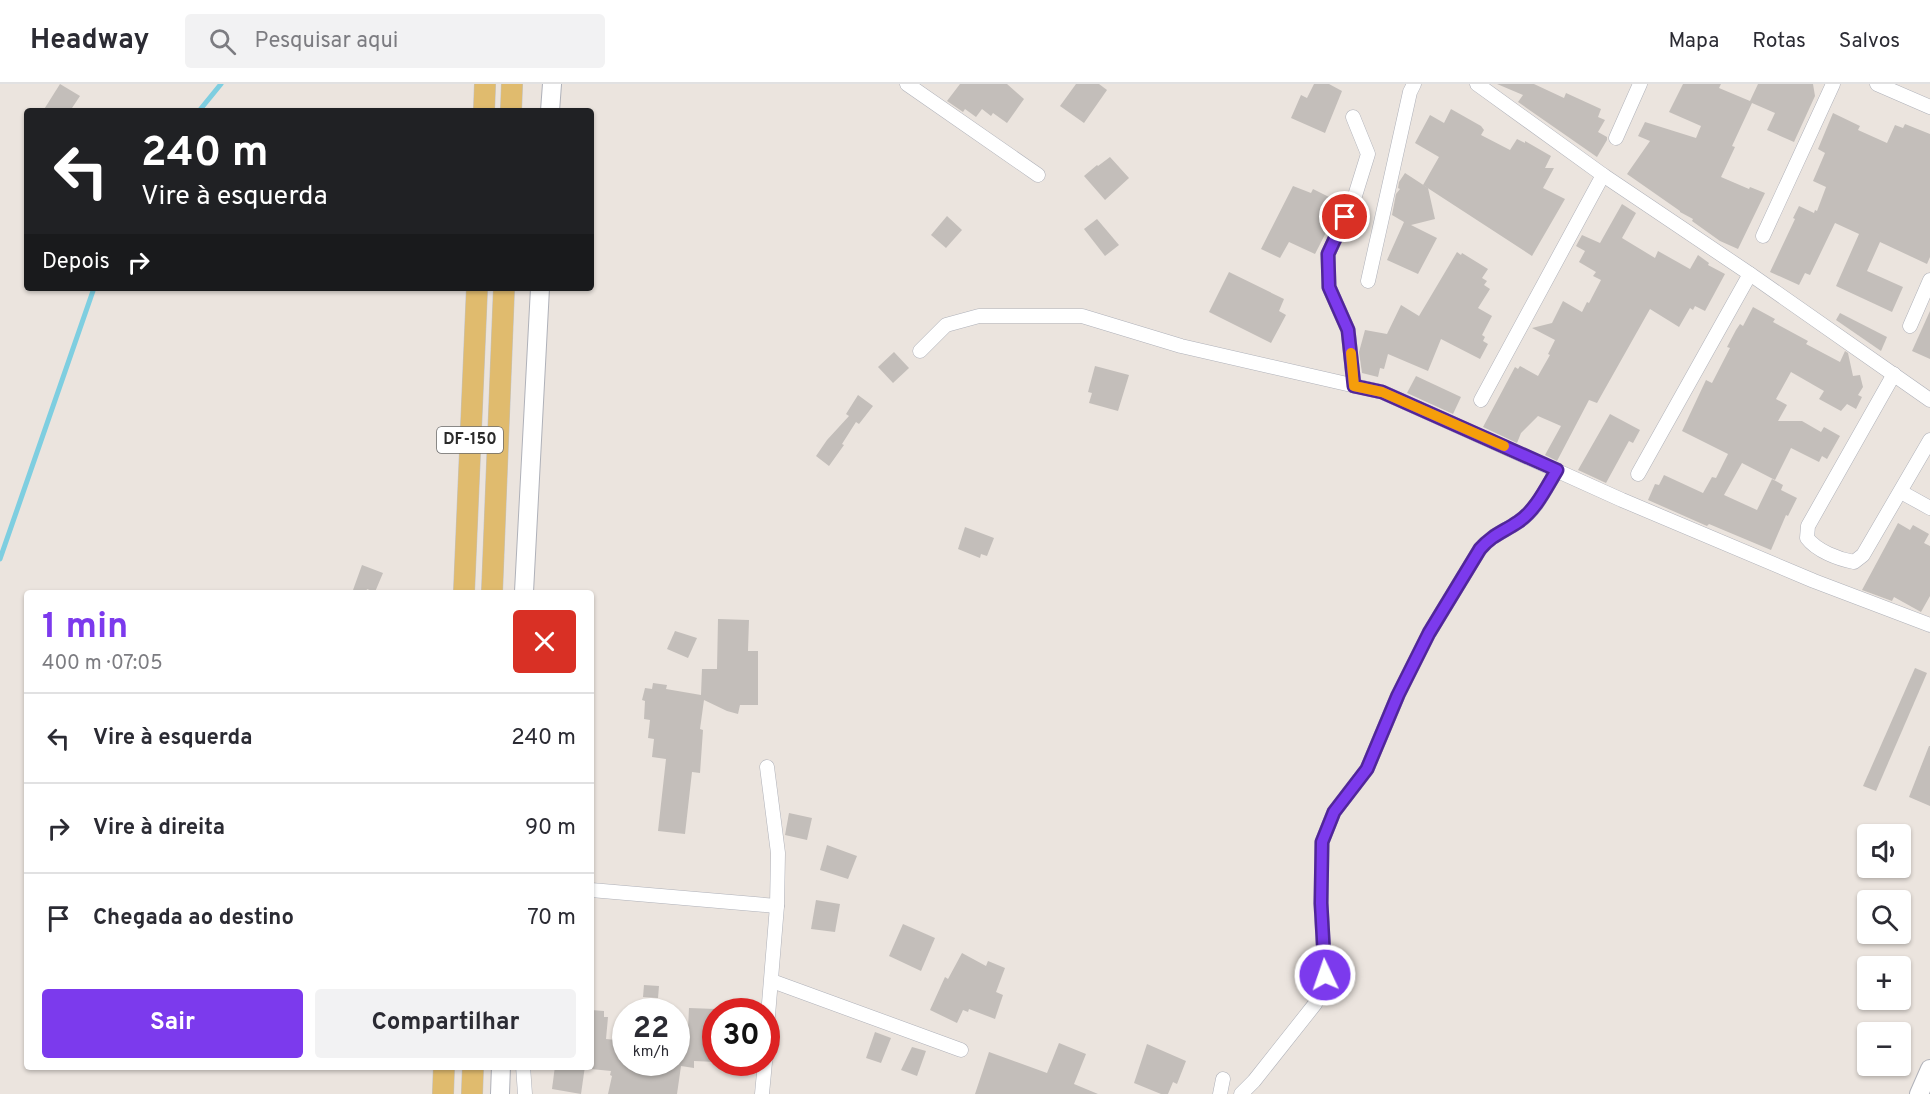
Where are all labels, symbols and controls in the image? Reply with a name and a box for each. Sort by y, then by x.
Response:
search box [185,14,605,68]
text: Headway [30,23,149,59]
icon: search [206,25,239,58]
text: Pesquisar aqui [254,28,398,55]
text: Mapa [1669,28,1719,55]
text: Rotas [1752,28,1806,55]
text: Salvos [1839,28,1900,55]
text: 240 m [141,128,269,181]
icon: left [42,132,120,210]
text: Vire à esquerda [141,180,328,214]
pin [1319,191,1370,242]
icon: arrive [1328,200,1361,233]
icon: right [122,246,155,279]
text: Depois [42,249,110,276]
road number: DF-150 [437,427,503,453]
text: 1 min [42,605,128,651]
button: close [513,610,576,673]
text: 400 m · 07:05 [42,651,163,677]
icon: left [42,722,75,755]
text: Vire à esquerda [93,725,252,752]
text: 240 m [511,725,576,752]
icon: right [42,812,75,845]
text: Vire à direita [93,815,225,842]
text: 90 m [525,815,576,842]
map controls [1857,824,1911,1076]
button: sound [1857,824,1911,878]
button: search [1857,890,1911,944]
icon: arrive [42,902,75,935]
text: Chegada ao destino [93,905,294,932]
text: 70 m [527,905,576,932]
position arrow [1293,943,1357,1007]
button: + [1857,956,1911,1010]
button: Sair [42,989,303,1058]
button: Compartilhar [315,989,576,1058]
speed limit sign: 30 [702,998,780,1076]
text: 22 [633,1011,669,1048]
button: − [1857,1022,1911,1076]
text: km/h [633,1043,669,1062]

